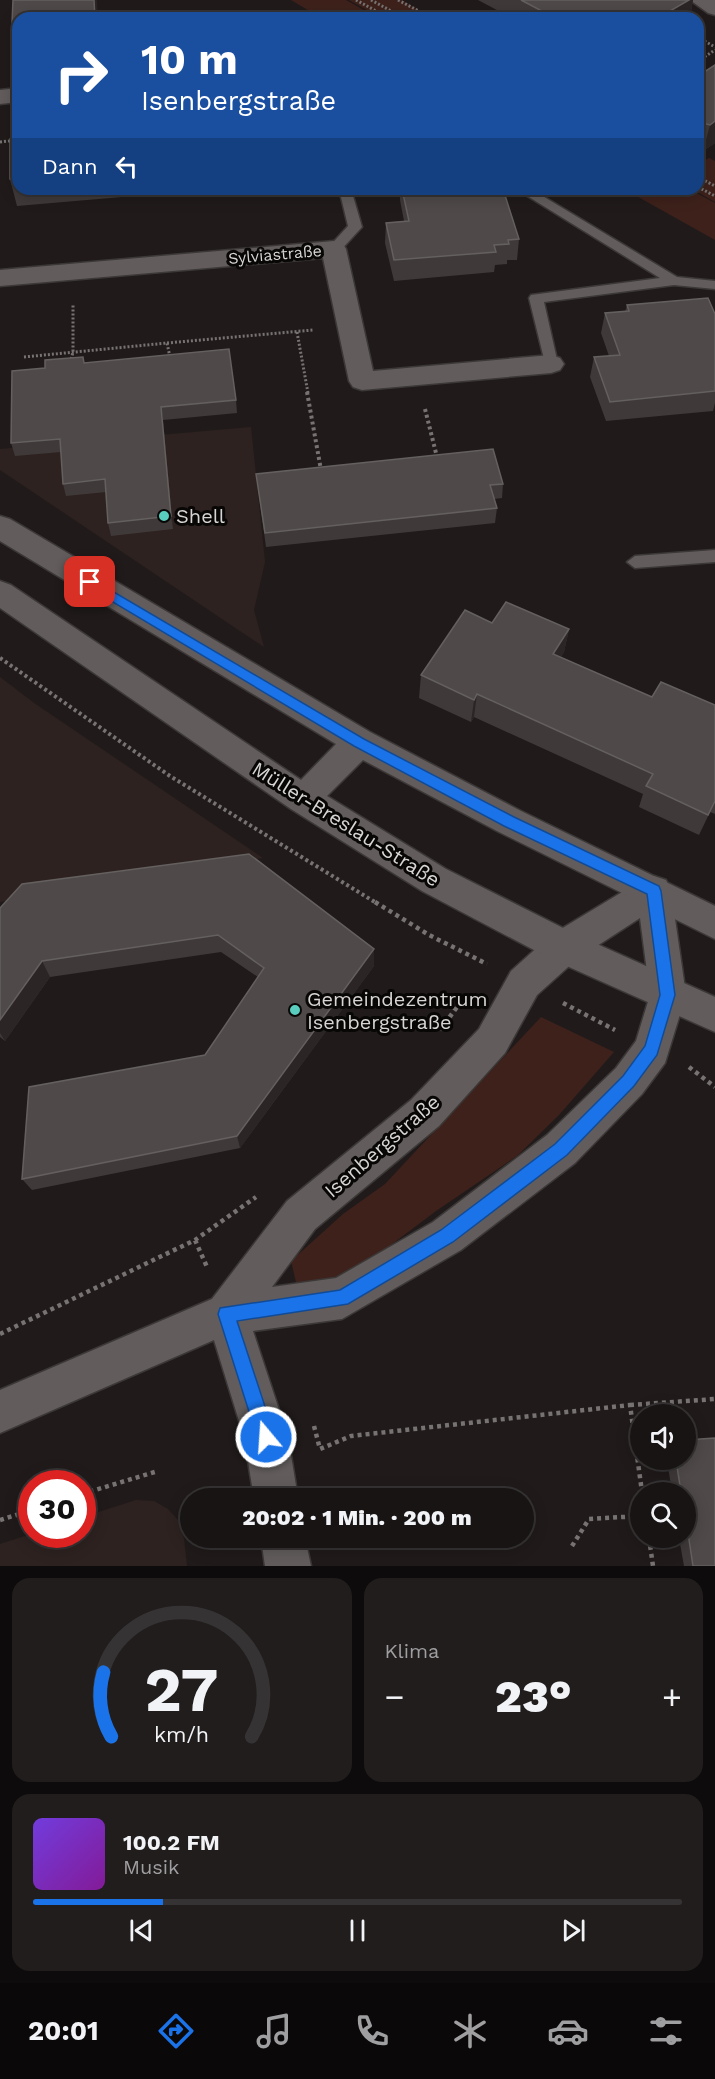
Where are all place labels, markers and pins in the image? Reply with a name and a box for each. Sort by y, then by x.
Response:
place label: Shell [176,504,225,528]
marker: Shell [157,509,171,523]
pin [64,556,115,607]
place label: Gemeindezentrum Isenbergstraße [307,987,488,1034]
marker: Gemeindezentrum Isenbergstraße [288,1003,302,1017]

